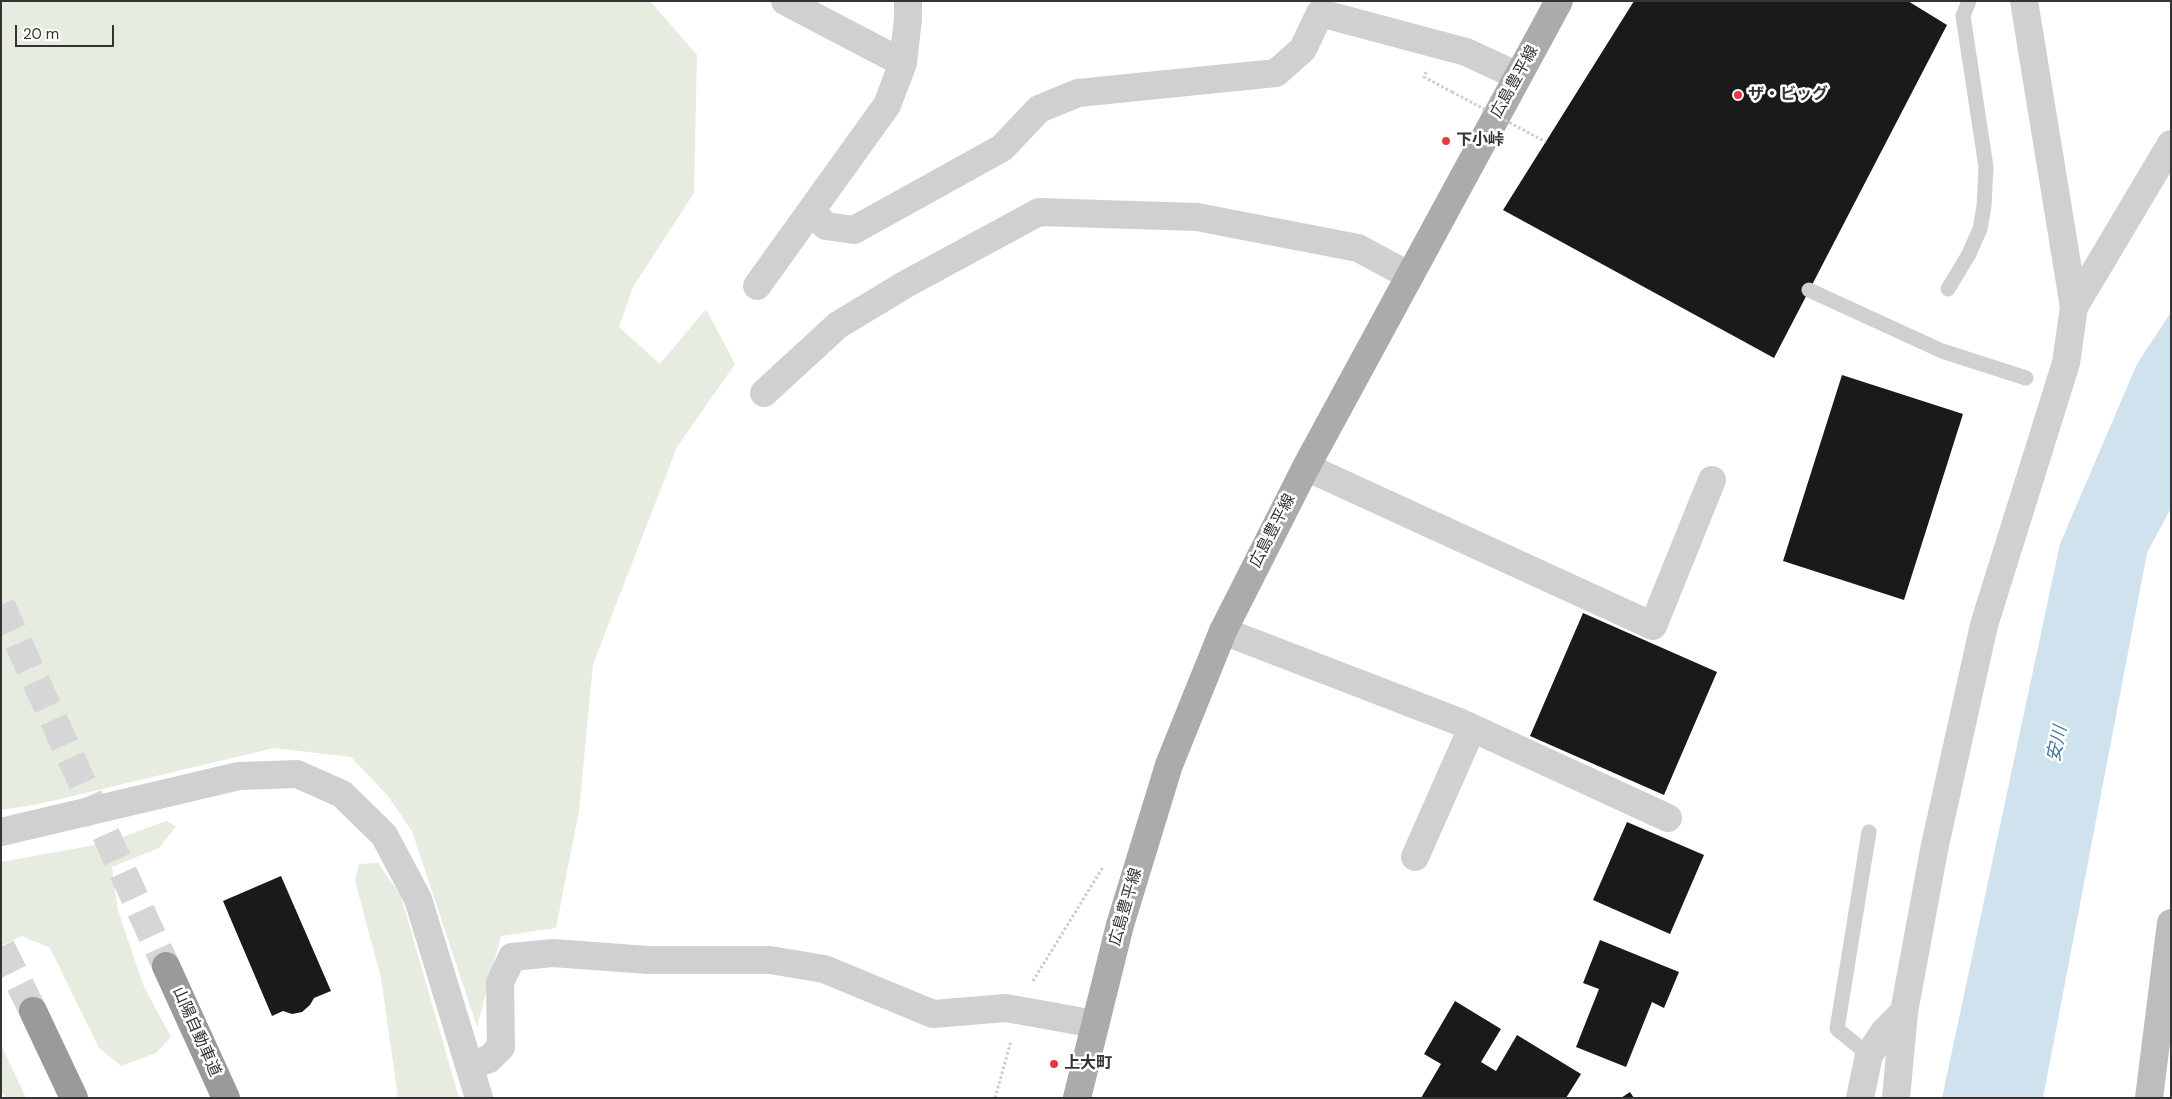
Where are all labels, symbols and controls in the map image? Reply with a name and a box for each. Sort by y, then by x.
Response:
scale bar [18,15,116,47]
text: 20 m [23,24,59,44]
street label: 広島豊平線 [1487,42,1543,122]
place label: ザ・ビッグ [1748,85,1828,105]
marker: ザ・ビッグ [1732,89,1744,101]
place label: 下小峠 [1456,131,1504,151]
marker: 下小峠 [1440,135,1452,147]
street label: 広島豊平線 [1246,491,1300,571]
water label: 安川 [2044,724,2072,764]
street label: 広島豊平線 [1106,866,1146,948]
street label: 山陽自動車道 [168,984,224,1080]
place label: 上大町 [1064,1054,1112,1074]
marker: 上大町 [1048,1058,1060,1070]

